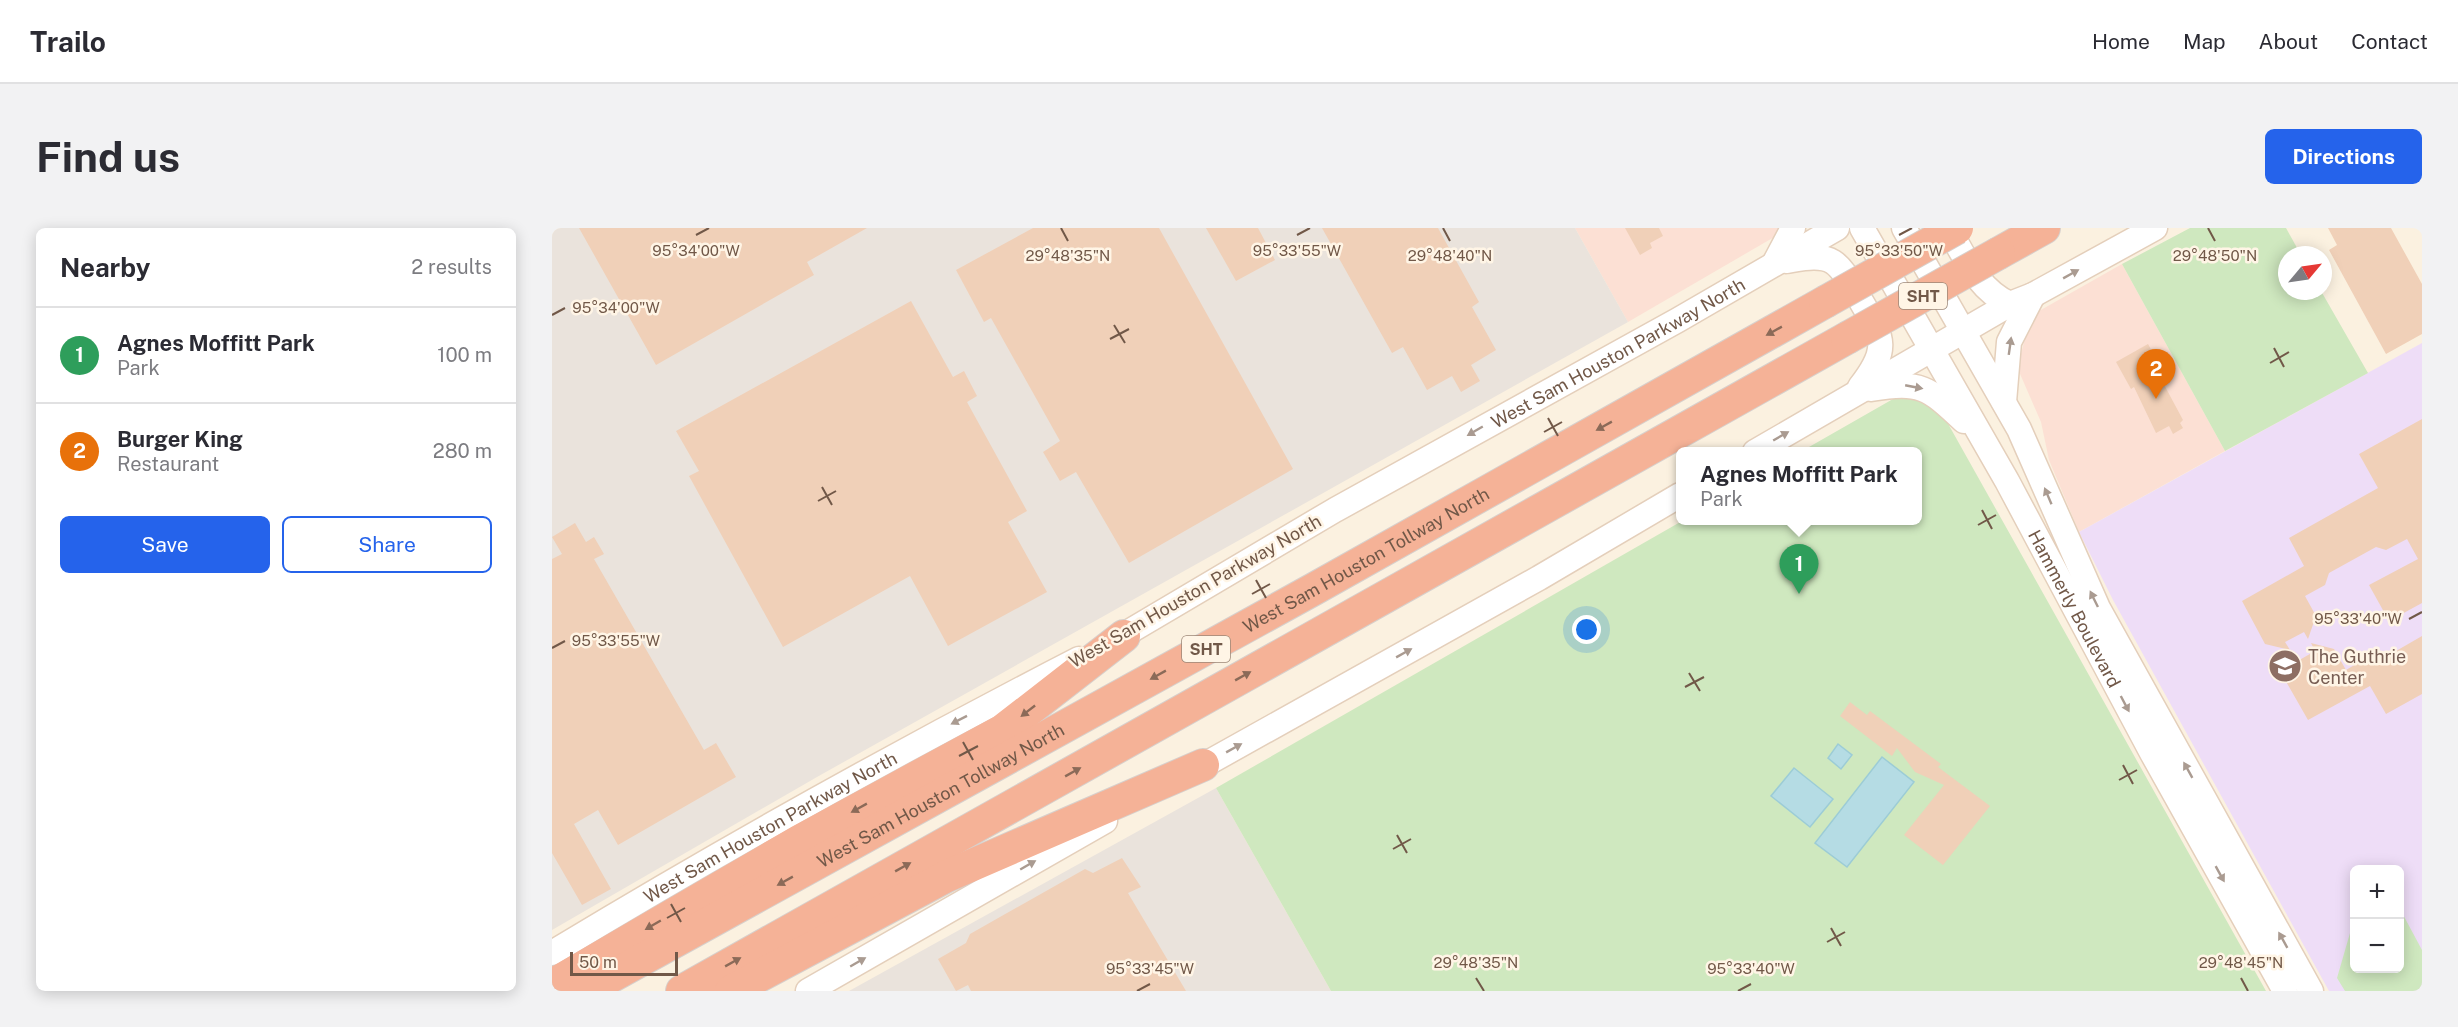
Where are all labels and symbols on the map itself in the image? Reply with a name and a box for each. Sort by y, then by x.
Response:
text: 95°34'00"W [652,242,740,259]
text: 95°33'55"W [1253,242,1341,259]
text: 95°33'50"W [1855,242,1943,259]
north arrow [2278,246,2332,300]
text: 29°48'35"N [1026,247,1110,264]
text: 29°48'40"N [1408,247,1492,264]
text: 29°48'50"N [2173,247,2257,264]
one-way arrow [2063,269,2080,279]
street label: West Sam Houston Parkway North [1487,273,1748,432]
road number: SHT [1899,283,1947,309]
text: 95°34'00"W [572,299,660,316]
one-way arrow [1765,326,1782,336]
one-way arrow [2006,336,2015,355]
pin: 2 [2136,350,2176,399]
one-way arrow [1905,383,1924,392]
one-way arrow [1595,421,1612,431]
one-way arrow [1466,426,1483,436]
one-way arrow [1773,431,1789,442]
street label: West Sam Houston Tollway North [1239,482,1493,637]
one-way arrow [2043,487,2053,505]
street label: West Sam Houston Parkway North [1065,510,1325,672]
street label: Hammerly Boulevard [2024,526,2125,691]
pin: 1 [1780,544,1818,594]
one-way arrow [2089,590,2098,607]
text: 95°33'40"W [2314,610,2402,627]
your location [1572,615,1601,644]
text: 95°33'55"W [572,632,660,649]
road number: SHT [1182,636,1230,662]
place label: The Guthrie Center [2308,646,2406,688]
one-way arrow [1396,648,1413,658]
school or university icon: The Guthrie Center [2267,648,2303,684]
one-way arrow [1149,670,1166,680]
one-way arrow [1235,671,1251,682]
one-way arrow [2120,696,2130,713]
one-way arrow [1020,704,1035,716]
one-way arrow [951,715,968,725]
street label: West Sam Houston Tollway North [813,718,1068,871]
one-way arrow [1226,743,1243,753]
street label: West Sam Houston Parkway North [640,747,900,907]
one-way arrow [2183,761,2193,778]
one-way arrow [1065,767,1082,777]
one-way arrow [851,803,868,813]
one-way arrow [1020,860,1037,870]
one-way arrow [895,862,912,872]
one-way arrow [2215,866,2225,883]
one-way arrow [776,876,793,886]
one-way arrow [645,920,661,931]
one-way arrow [2278,931,2288,948]
scale bar [570,949,678,976]
text: 29°48'35"N [1434,954,1518,971]
text: 29°48'45"N [2199,954,2283,971]
one-way arrow [725,957,741,968]
one-way arrow [850,957,867,967]
text: 95°33'45"W [1106,960,1194,977]
text: 95°33'40"W [1707,960,1795,977]

